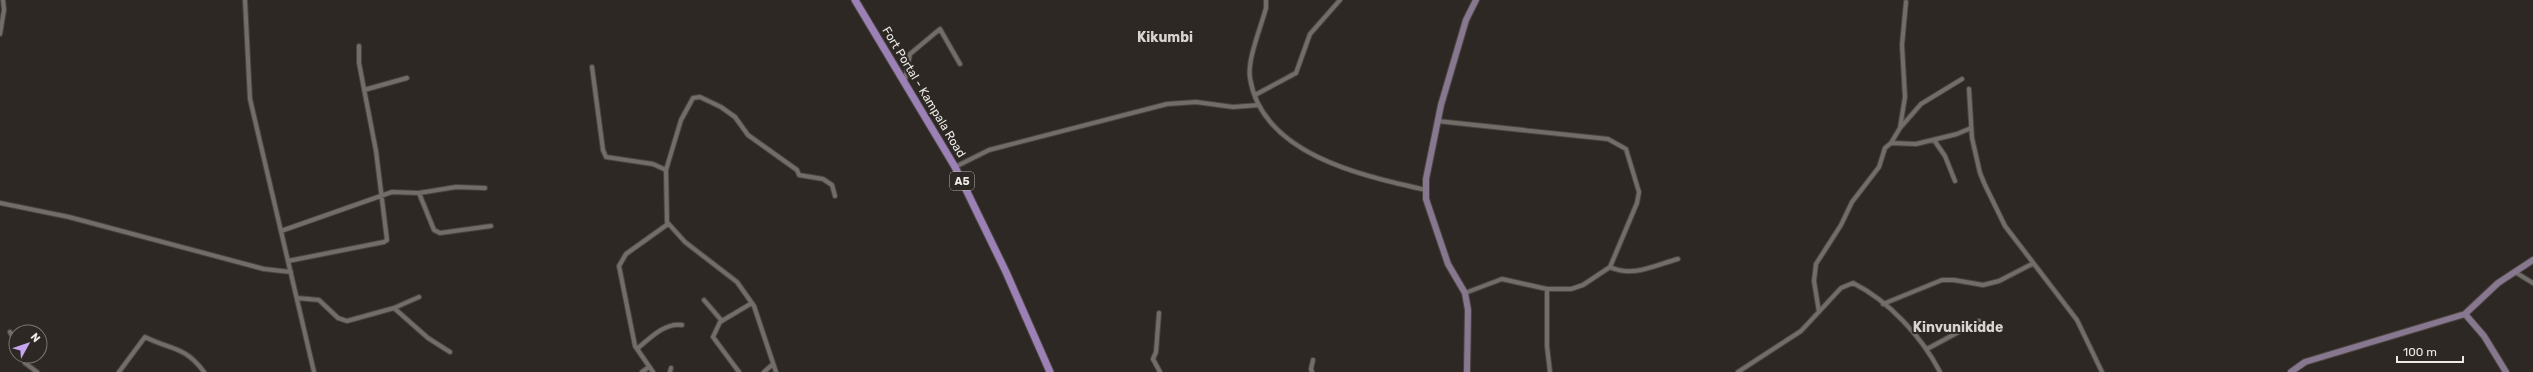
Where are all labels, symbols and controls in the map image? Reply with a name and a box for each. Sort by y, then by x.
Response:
street label: Fort Portal - Kampala Road [879,24,969,160]
district label: Kikumbi [1137,29,1193,46]
road number: A5 [950,172,974,190]
district label: Kinvunikidde [1913,319,2003,336]
north arrow [8,324,48,364]
text: N [28,331,43,345]
scale bar [2397,338,2463,364]
text: 100 m [2403,345,2437,359]

